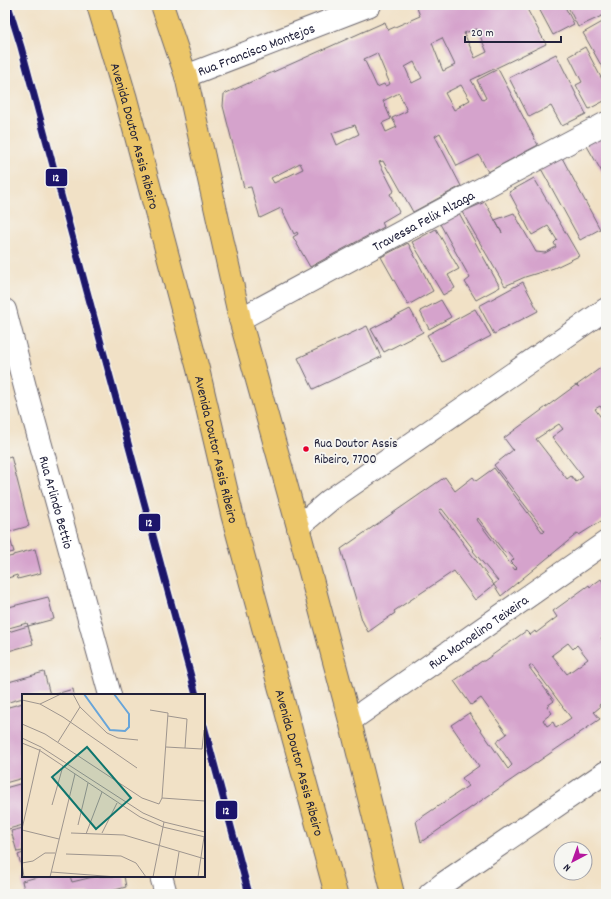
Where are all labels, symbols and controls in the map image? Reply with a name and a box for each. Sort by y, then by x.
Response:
scale bar [465,18,561,44]
street label: Rua Francisco Montejos [195,19,318,83]
text: 20 m [471,25,494,42]
street label: Avenida Doutor Assis Ribeiro [104,61,163,212]
line badge: 12 [45,168,68,187]
text: 12 [52,171,60,187]
street label: Travessa Felix Alzaga [369,186,479,258]
street label: Avenida Doutor Assis Ribeiro [188,374,242,526]
place label: Rua Doutor Assis Ribeiro, 7700 [314,435,397,470]
marker: Rua Doutor Assis Ribeiro, 7700 [301,444,311,454]
street label: Rua Arlindo Bettio [32,454,77,552]
line badge: 12 [138,513,161,532]
text: 12 [145,516,153,532]
street label: Rua Manoelino Teixeira [425,591,534,675]
street label: Avenida Doutor Assis Ribeiro [268,687,328,839]
inset map [22,694,205,877]
line badge: 12 [215,800,238,820]
text: 12 [222,804,230,820]
north arrow [553,841,593,881]
text: N [560,859,575,875]

